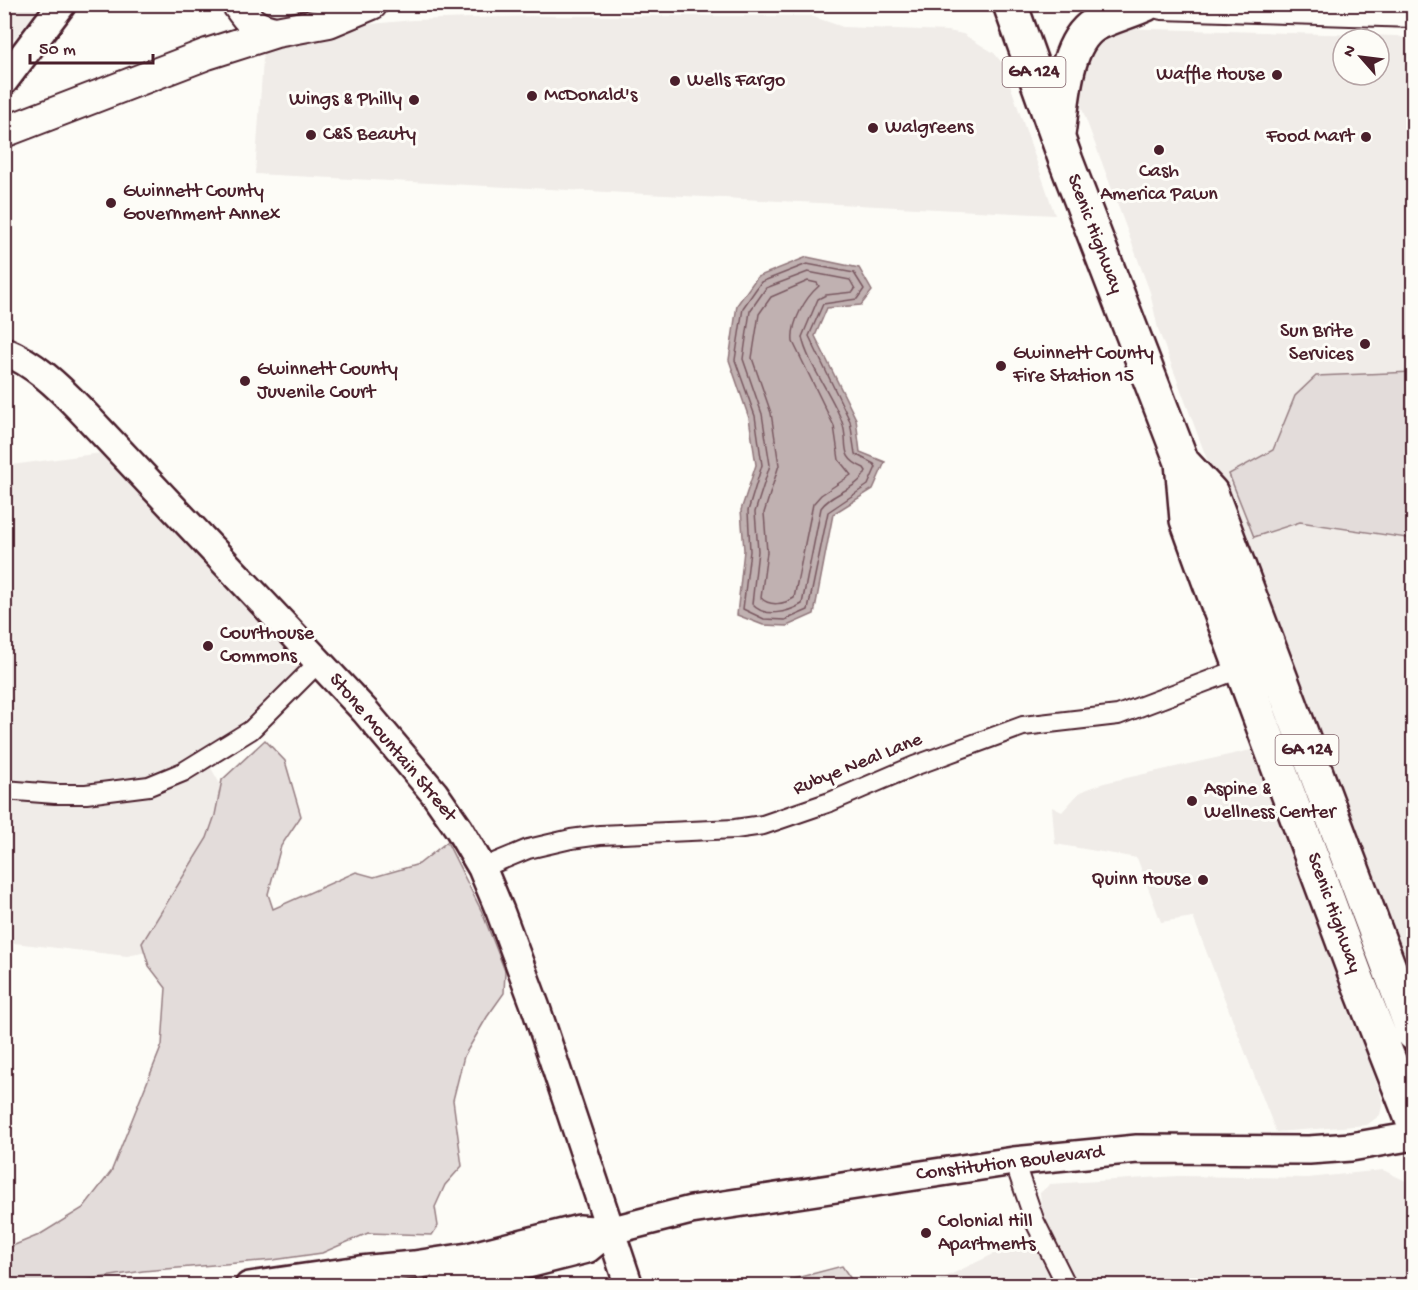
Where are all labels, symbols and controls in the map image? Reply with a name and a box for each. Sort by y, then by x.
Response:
scale bar [30,27,153,65]
north arrow [1331,27,1391,87]
text: 50 m [39,40,76,61]
text: N [1340,42,1362,61]
road number: GA 124 [1002,57,1066,87]
place label: Waffle House [1156,64,1266,87]
marker: Waffle House [1270,68,1284,82]
place label: Wells Fargo [687,70,785,93]
marker: Wells Fargo [668,74,682,88]
place label: McDonald's [544,85,638,108]
place label: Wings & Philly [289,89,402,112]
marker: McDonald's [525,89,539,103]
marker: Wings & Philly [407,93,421,107]
place label: Walgreens [885,117,974,140]
marker: Walgreens [866,121,880,135]
place label: C&S Beauty [323,124,416,147]
place label: Food Mart [1265,126,1356,149]
marker: C&S Beauty [304,128,318,142]
marker: Food Mart [1359,130,1373,144]
marker: Cash America Pawn [1152,143,1166,157]
place label: Cash America Pawn [1100,161,1218,207]
street label: Scenic Highway [1061,171,1127,297]
place label: Gwinnett County Government Annex [123,181,281,227]
marker: Gwinnett County Government Annex [104,196,118,210]
place label: Sun Brite Services [1280,321,1354,367]
marker: Sun Brite Services [1358,337,1372,351]
place label: Gwinnett County Fire Station 15 [1012,343,1154,389]
place label: Gwinnett County Juvenile Court [257,359,398,405]
marker: Gwinnett County Fire Station 15 [994,359,1008,373]
marker: Gwinnett County Juvenile Court [238,374,252,388]
place label: Courthouse Commons [220,623,315,669]
marker: Courthouse Commons [201,639,215,653]
street label: Stone Mountain Street [323,669,462,828]
street label: Rubye Neal Lane [790,728,927,801]
road number: GA 124 [1276,735,1338,765]
place label: Aspine & Wellness Center [1204,779,1338,825]
marker: Aspine & Wellness Center [1185,794,1199,808]
street label: Scenic Highway [1301,850,1365,976]
place label: Quinn House [1091,869,1192,892]
marker: Quinn House [1196,873,1210,887]
street label: Constitution Boulevard [915,1141,1107,1187]
place label: Colonial Hill Apartments [938,1211,1036,1257]
marker: Colonial Hill Apartments [919,1226,933,1240]

